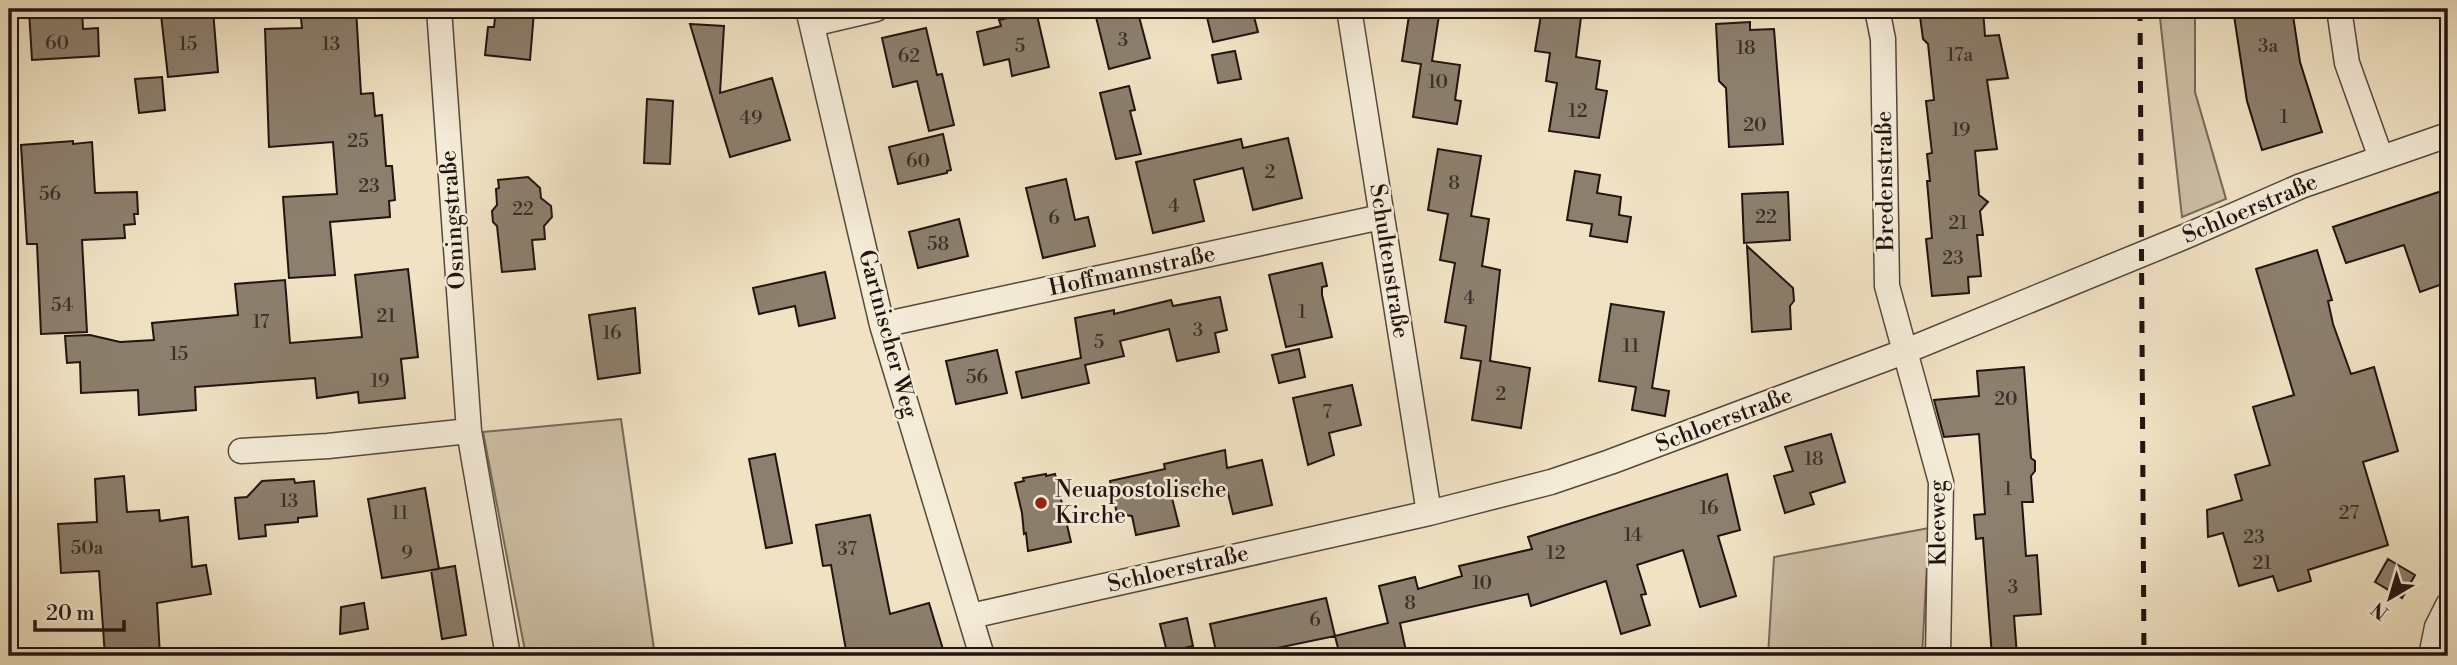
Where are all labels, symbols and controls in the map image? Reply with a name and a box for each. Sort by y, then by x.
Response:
house number: 3 [1118,28,1128,52]
house number: 60 [45,31,69,55]
house number: 15 [179,32,197,56]
house number: 13 [322,32,340,56]
house number: 5 [1015,34,1025,58]
house number: 3a [2258,34,2278,58]
house number: 18 [1736,36,1756,60]
house number: 17a [1947,43,1974,67]
house number: 62 [898,44,920,68]
house number: 10 [1428,70,1448,94]
house number: 12 [1568,99,1588,123]
house number: 1 [2280,105,2288,129]
house number: 49 [740,106,762,130]
street label: Bredenstraße [1870,111,1900,252]
house number: 20 [1743,113,1767,137]
house number: 19 [1951,118,1971,142]
house number: 25 [347,129,369,153]
street label: Osningstraße [434,149,472,291]
house number: 60 [906,149,930,173]
house number: 2 [1265,160,1275,184]
street label: Schloerstraße [2178,168,2322,250]
house number: 8 [1448,171,1460,195]
house number: 23 [358,174,380,198]
house number: 56 [39,182,61,206]
street label: Schultenstraße [1363,182,1415,340]
house number: 4 [1168,194,1180,218]
house number: 22 [512,197,534,221]
house number: 22 [1755,205,1777,229]
house number: 6 [1048,206,1060,230]
house number: 21 [1948,211,1968,235]
house number: 58 [927,232,949,256]
street label: Hoffmannstraße [1046,240,1218,302]
house number: 23 [1942,246,1964,270]
street label: Gartnischer Weg [852,247,924,421]
house number: 4 [1463,286,1475,310]
house number: 54 [51,293,73,317]
house number: 1 [1298,300,1306,324]
house number: 21 [376,304,396,328]
house number: 17 [253,310,270,334]
house number: 3 [1193,318,1203,342]
house number: 16 [602,321,622,345]
house number: 5 [1094,330,1104,354]
house number: 11 [1623,334,1640,358]
house number: 15 [170,342,188,366]
house number: 56 [966,365,988,389]
house number: 19 [370,369,390,393]
street label: Schloerstraße [1652,381,1796,459]
house number: 2 [1496,382,1506,406]
house number: 20 [1994,387,2018,411]
house number: 7 [1322,400,1332,424]
house number: 18 [1804,447,1824,471]
place label: Neuapostolische Kirche [1055,476,1227,530]
house number: 1 [2004,477,2012,501]
street label: Kleeweg [1923,480,1953,566]
house number: 13 [280,489,298,513]
marker: Neuapostolische Kirche [1033,495,1049,511]
house number: 16 [1699,496,1719,520]
house number: 11 [392,501,409,525]
house number: 27 [2339,501,2360,525]
house number: 14 [1624,523,1642,547]
house number: 23 [2243,525,2265,549]
house number: 50a [71,536,104,560]
house number: 37 [837,537,857,561]
street label: Schloerstraße [1105,539,1251,599]
house number: 9 [401,541,413,565]
house number: 12 [1546,541,1566,565]
house number: 21 [2252,551,2272,575]
north arrow [2356,564,2426,634]
house number: 10 [1472,571,1492,595]
house number: 3 [2008,575,2018,599]
scale bar [35,588,124,632]
house number: 8 [1404,591,1416,615]
text: N [2367,597,2393,625]
text: 20 m [46,601,95,627]
house number: 6 [1309,608,1321,632]

